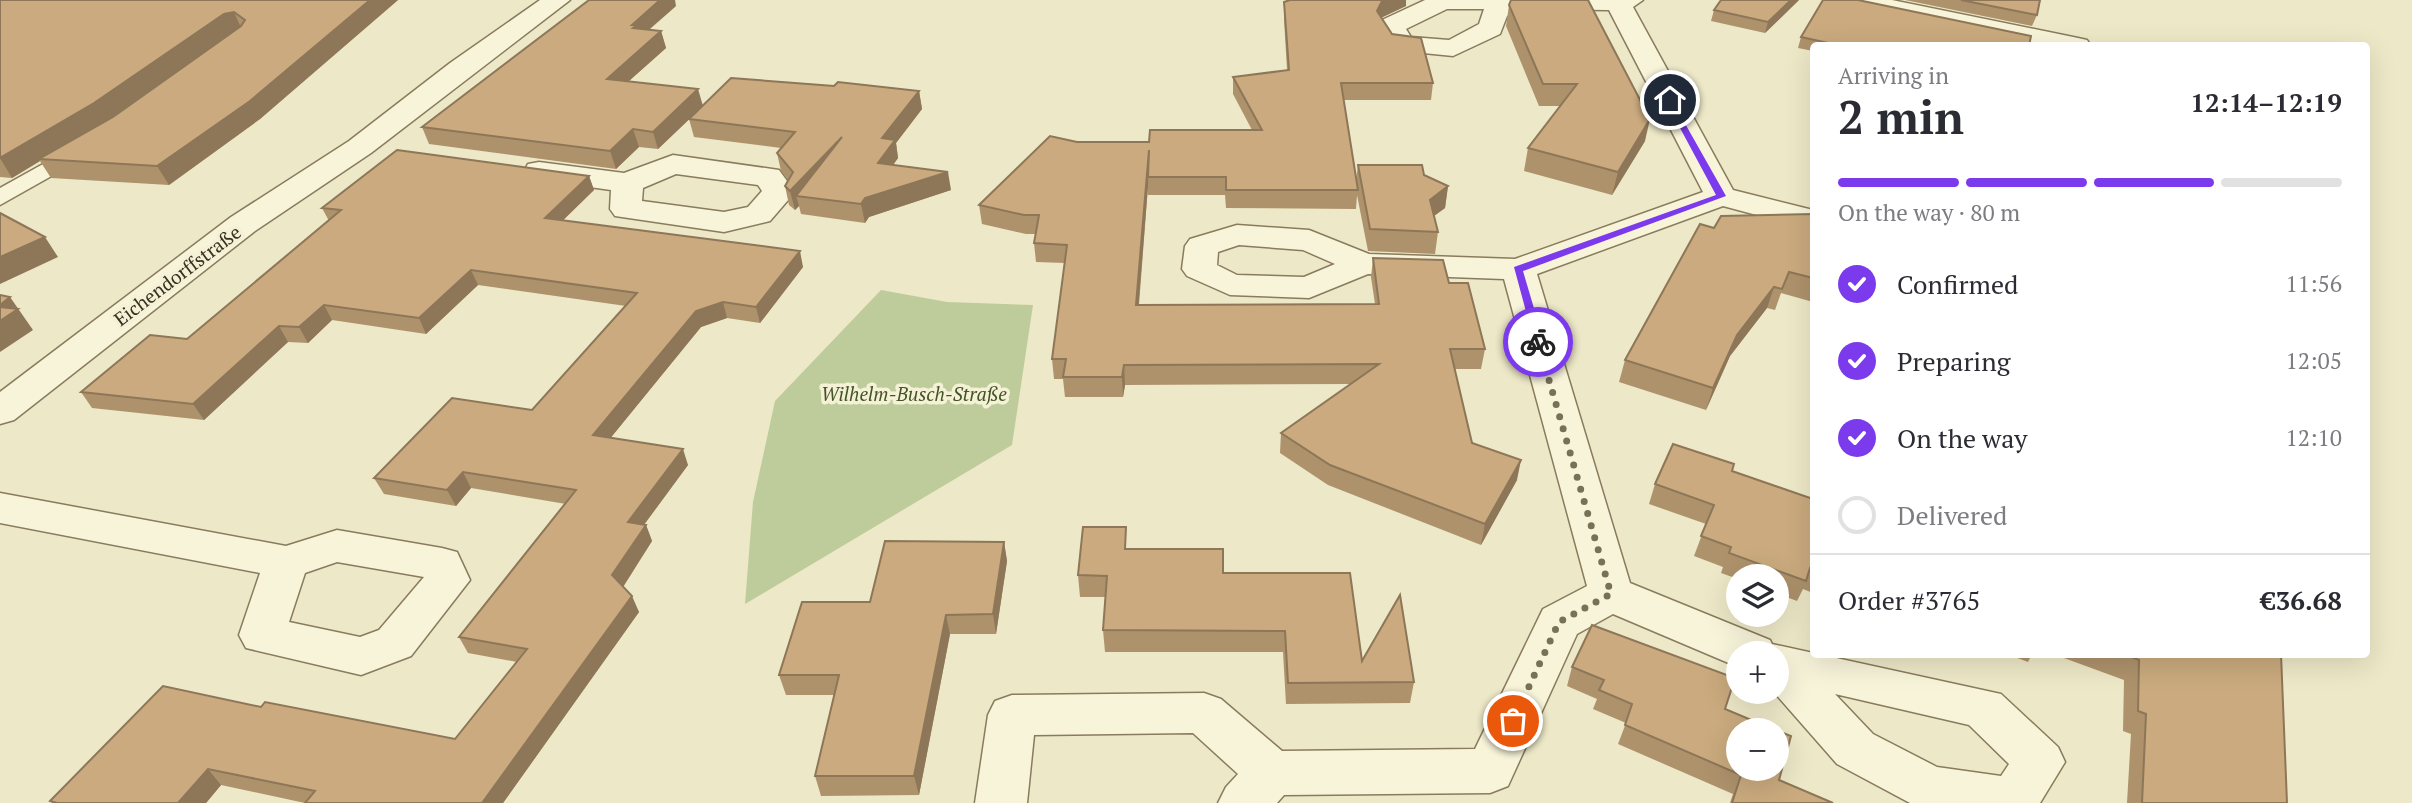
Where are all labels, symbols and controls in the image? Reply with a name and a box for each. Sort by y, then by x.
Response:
text: Arriving in [1838,60,1949,91]
pin [1640,70,1700,130]
icon: home [1651,81,1689,119]
text: 12:14–12:19 [2190,85,2342,119]
text: 2 min [1838,86,1964,147]
text: On the way · 80 m [1838,197,2020,228]
street label: Eichendorffstraße [108,219,246,331]
icon: check [1838,265,1876,303]
text: Confirmed [1897,267,2018,301]
text: 11:56 [2285,268,2342,299]
courier [1503,307,1573,377]
icon: bike [1519,323,1557,361]
icon: check [1838,342,1876,380]
text: Preparing [1897,344,2010,378]
text: 12:05 [2285,345,2342,376]
park label: Wilhelm-Busch-Straße [821,381,1007,406]
icon: check [1838,419,1876,457]
text: On the way [1897,421,2028,455]
text: 12:10 [2285,422,2342,453]
text: Delivered [1897,498,2007,532]
map controls [1726,564,1789,781]
button: layers [1726,564,1789,627]
text: Order #3765 [1838,583,1980,617]
text: €36.68 [2261,583,2342,617]
button: + [1726,641,1789,704]
pin [1483,691,1543,751]
icon: bag [1494,702,1532,740]
button: − [1726,718,1789,781]

